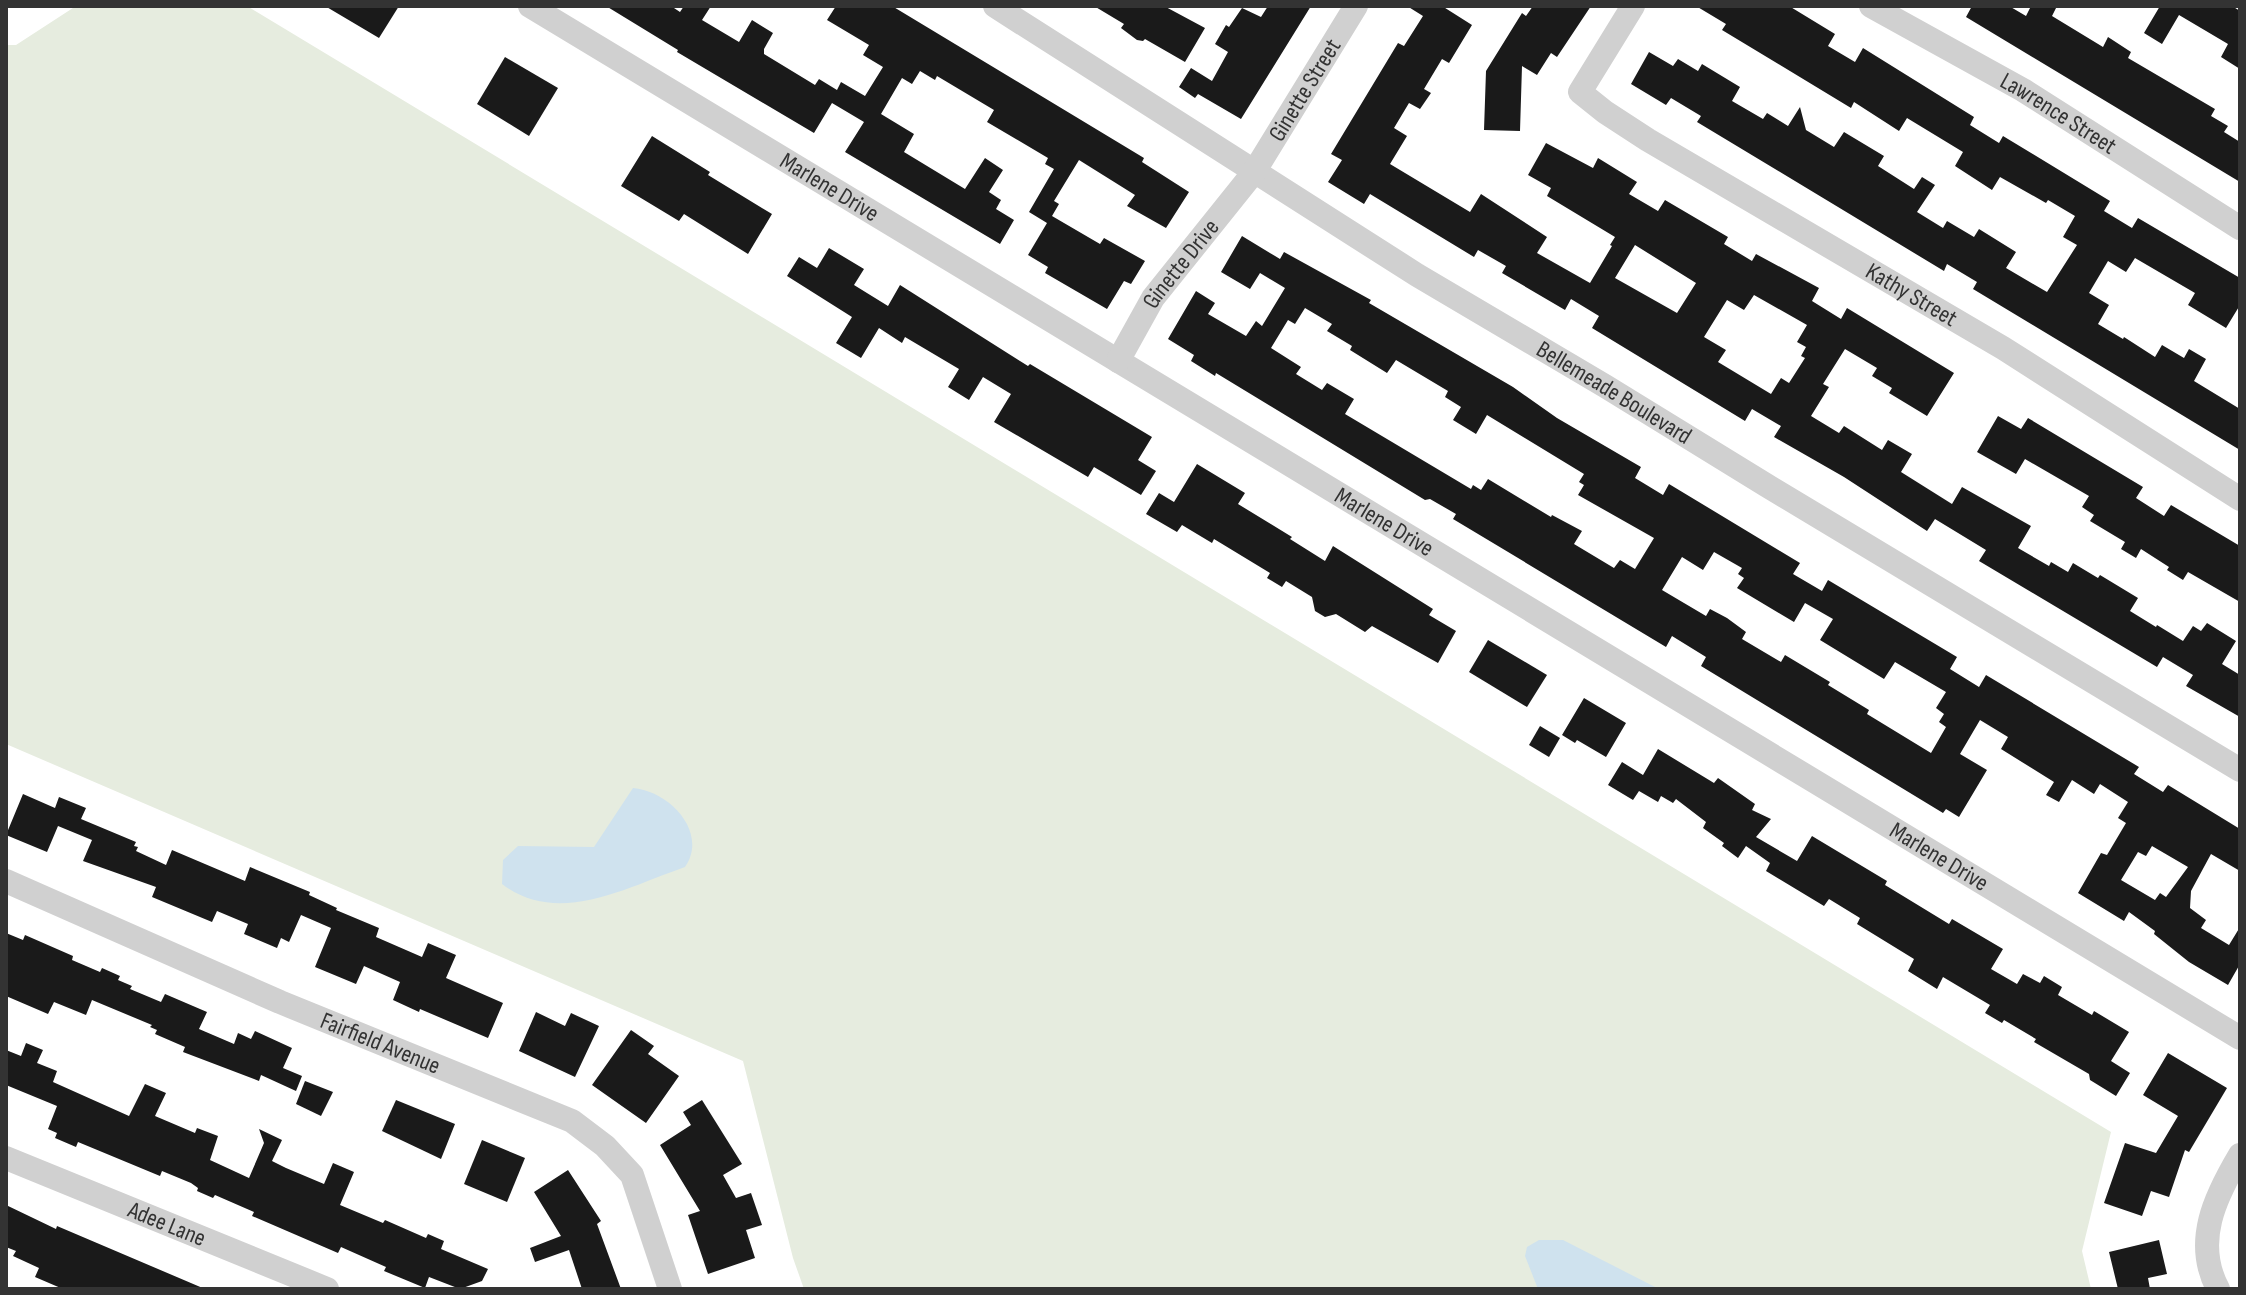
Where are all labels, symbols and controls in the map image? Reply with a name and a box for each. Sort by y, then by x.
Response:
street label: Ginette Street [1262,33,1347,146]
street label: Lawrence Street [1995,66,2122,160]
street label: Marlene Drive [775,146,884,228]
street label: Ginette Drive [1136,213,1225,313]
street label: Kathy Street [1861,256,1963,333]
street label: Bellemeade Boulevard [1531,334,1697,450]
street label: Marlene Drive [1330,481,1439,563]
street label: Marlene Drive [1885,816,1994,897]
street label: Fairfield Avenue [316,1006,445,1080]
street label: Adee Lane [123,1195,210,1253]

